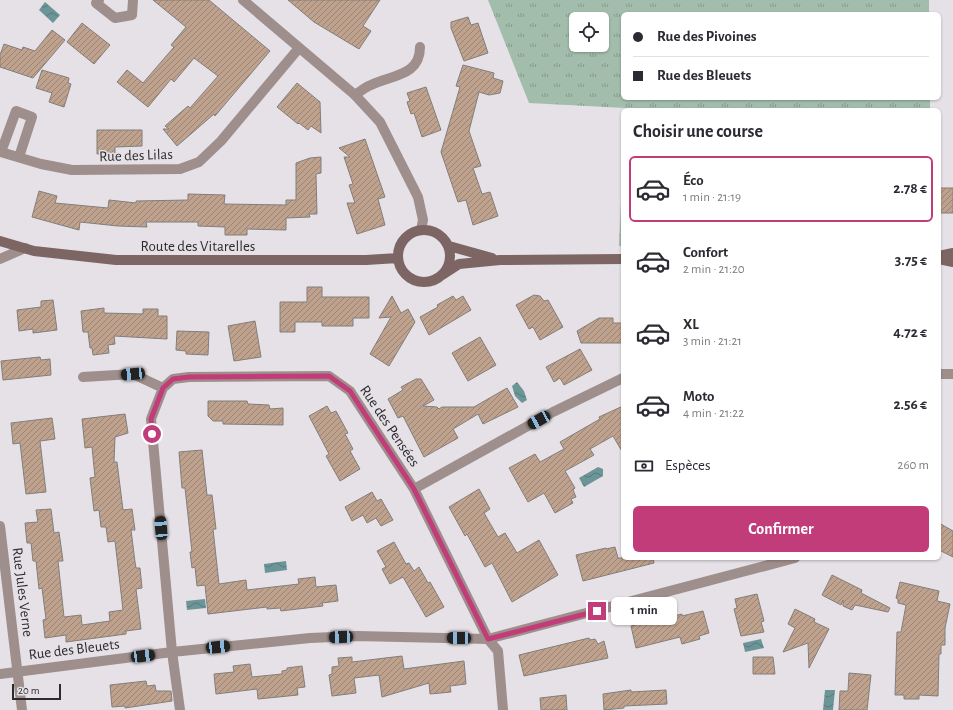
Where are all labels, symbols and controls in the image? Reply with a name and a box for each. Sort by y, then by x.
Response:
map controls [569,12,609,52]
button: locate [569,12,609,52]
text: Rue des Pivoines [657,29,757,44]
text: Rue des Bleuets [657,68,751,83]
text: Choisir une course [633,123,763,141]
street label: Rue des Lilas [99,147,173,164]
icon: car [635,171,671,207]
text: Éco [683,173,704,188]
text: 2.78 € [893,181,927,196]
text: 1 min · 21:19 [683,191,741,204]
street label: Route des Vitarelles [141,239,255,254]
icon: car [635,243,671,279]
text: Confort [683,245,728,260]
text: 3.75 € [895,253,927,268]
text: 2 min · 21:20 [683,263,745,276]
icon: car [635,315,671,351]
text: XL [683,317,699,332]
text: 4.72 € [893,325,927,340]
text: 3 min · 21:21 [683,335,742,348]
car [121,367,145,381]
street label: Rue des Pensées [357,383,422,470]
icon: car [635,387,671,423]
text: Moto [683,389,715,404]
text: 2.56 € [894,397,927,412]
text: 4 min · 21:22 [683,407,744,420]
car [526,409,552,431]
route start [143,425,161,443]
icon: cash [633,455,655,477]
text: Espèces [665,458,711,473]
text: 260 m [898,459,929,472]
button: Confirmer [633,506,929,552]
car [154,516,168,540]
street label: Rue Jules Verne [10,546,35,638]
callout: 1 min [611,597,677,625]
route end [588,602,606,620]
text: 1 min [630,604,658,617]
car [329,631,353,643]
car [447,632,471,644]
street label: Rue des Bleuets [28,636,120,663]
car [205,640,231,654]
car [130,649,156,663]
scale bar [12,682,61,701]
text: 20 m [18,685,39,696]

